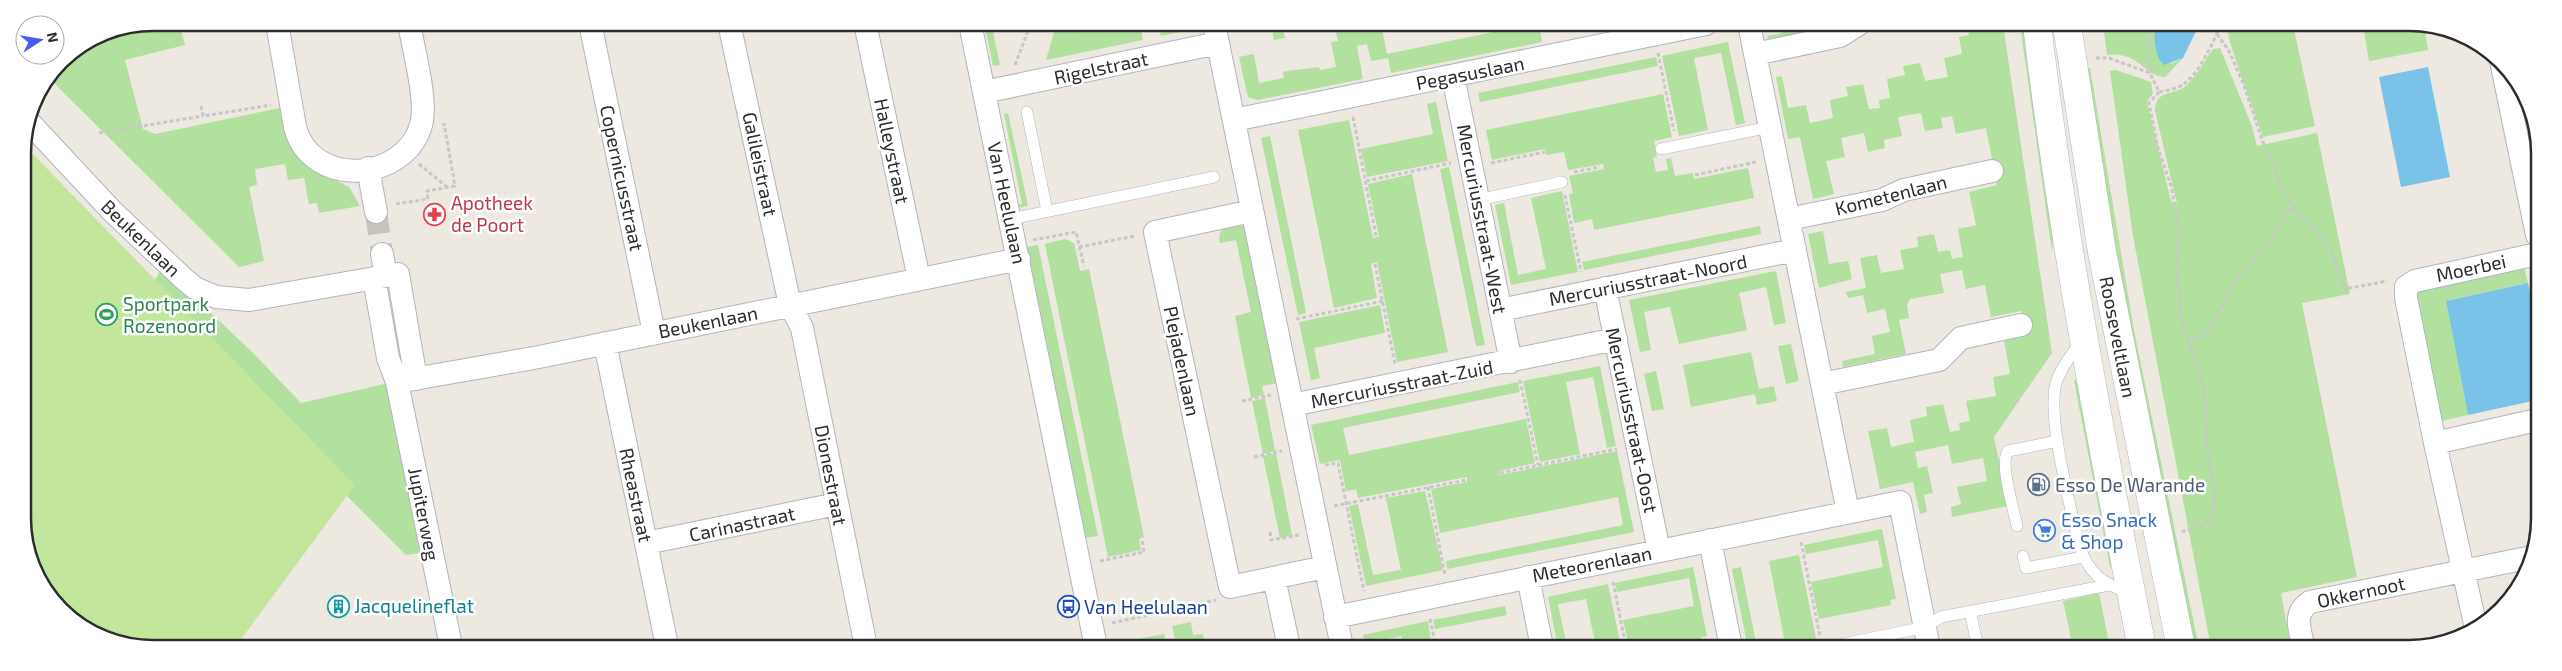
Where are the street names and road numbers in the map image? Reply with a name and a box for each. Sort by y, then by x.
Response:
street label: Rigelstraat [1052,46,1150,89]
street label: Pegasuslaan [1414,51,1526,94]
street label: Halleystraat [870,96,915,206]
street label: Copernicusstraat [596,103,649,253]
street label: Galileistraat [738,110,783,218]
street label: Mercuriusstraat-West [1453,122,1512,316]
street label: Van Heelulaan [983,140,1032,266]
street label: Kometenlaan [1832,169,1949,220]
street label: Beukenlaan [97,194,186,281]
street label: Mercuriusstraat-Noord [1547,249,1749,310]
street label: Moerbei [2434,249,2508,286]
street label: Rooseveltlaan [2095,274,2142,400]
street label: Beukenlaan [656,301,760,342]
street label: Plejadenlaan [1160,304,1205,418]
street label: Mercuriusstraat-Oost [1602,325,1663,515]
street label: Mercuriusstraat-Zuid [1309,355,1495,412]
street label: Dionestraat [810,423,853,527]
street label: Rheastraat [615,446,658,544]
street label: Jupiterweg [404,465,445,563]
street label: Carinastraat [687,501,797,546]
street label: Meteorenlaan [1530,541,1654,586]
street label: Okkernoot [2315,571,2407,612]

